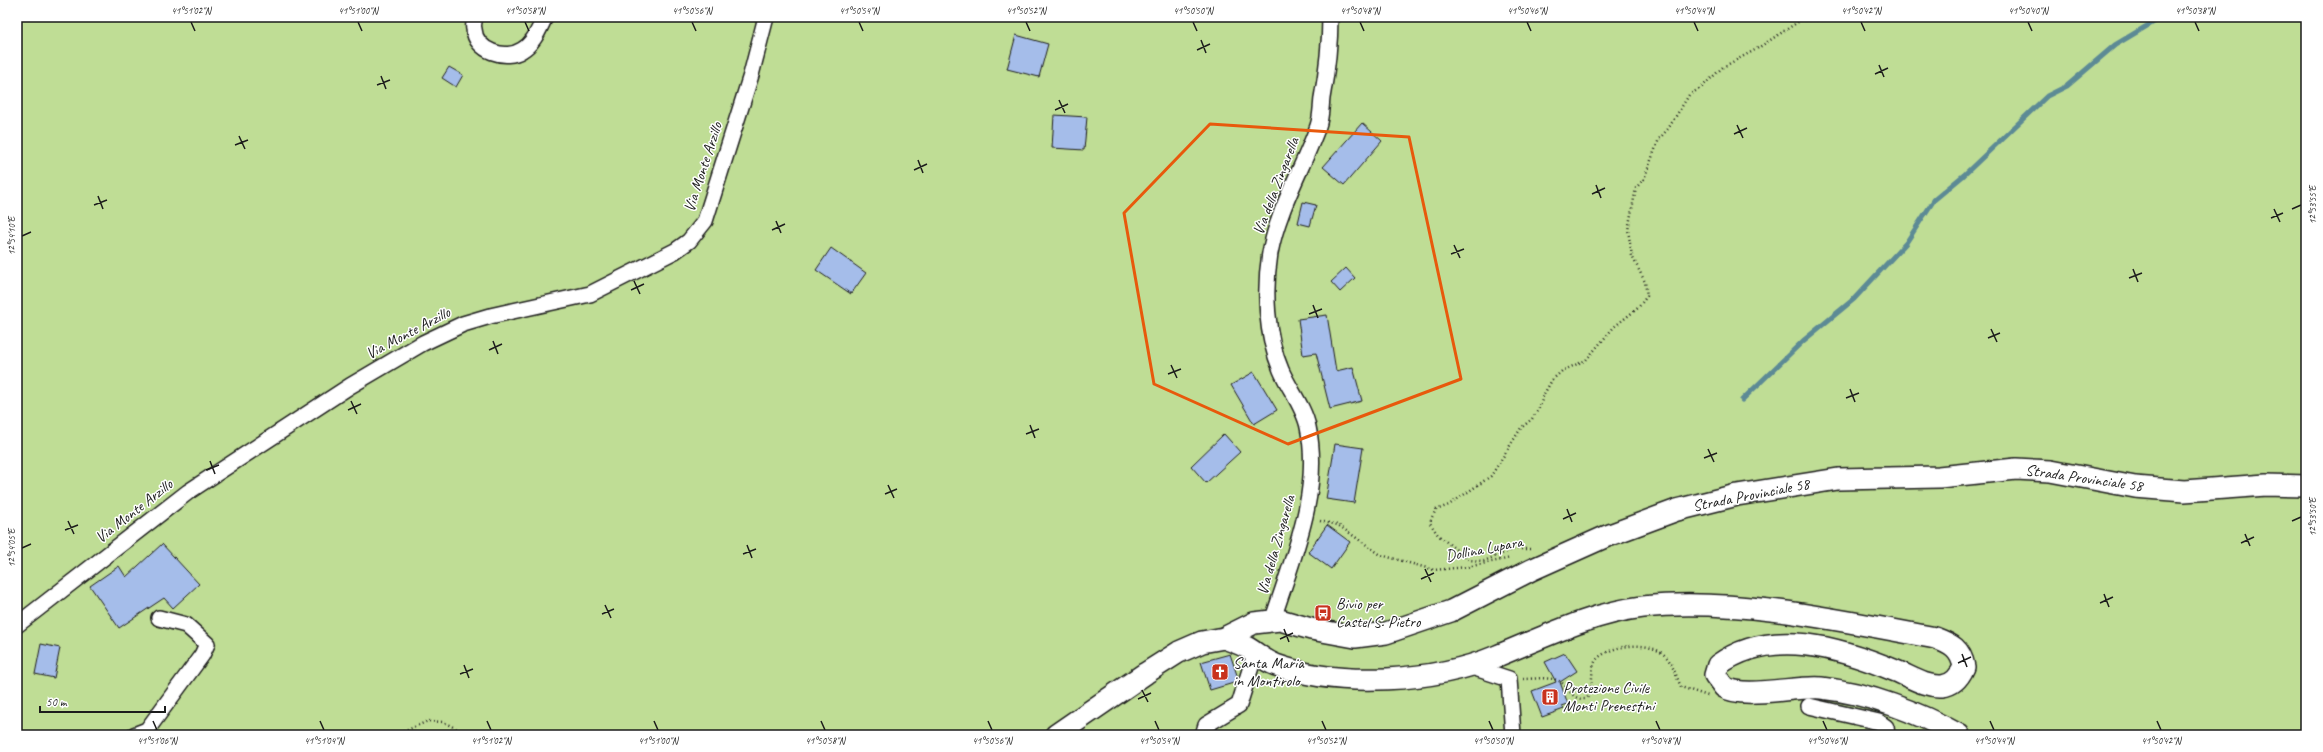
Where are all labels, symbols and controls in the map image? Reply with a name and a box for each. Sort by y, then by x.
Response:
text: 41°51'02"N [171,4,213,17]
text: 41°51'00"N [338,4,380,17]
text: 41°50'58"N [505,4,547,17]
text: 41°50'56"N [672,4,714,17]
text: 41°50'54"N [839,4,881,17]
text: 41°50'52"N [1006,4,1048,17]
text: 41°50'50"N [1173,4,1215,17]
text: 41°50'48"N [1340,4,1382,17]
text: 41°50'46"N [1507,4,1549,17]
text: 41°50'44"N [1674,4,1716,17]
text: 41°50'42"N [1841,4,1883,17]
text: 41°50'40"N [2008,4,2050,17]
text: 41°50'38"N [2175,4,2217,17]
street label: Via Monte Arzillo [679,119,727,214]
street label: Via della Zingarella [1248,133,1304,237]
text: 12°53'55"E [2306,184,2319,224]
text: 12°54'10"E [5,215,18,255]
street label: Via Monte Arzillo [362,302,455,364]
street label: Strada Provinciale 58 [2024,460,2146,496]
street label: Via Monte Arzillo [91,474,178,547]
street label: Strada Provinciale 58 [1691,474,1813,516]
street label: Via della Zingarella [1252,491,1300,597]
text: 12°53'50"E [2306,496,2319,536]
text: 12°54'05"E [5,527,18,567]
street label: Dollina Lupara [1444,531,1526,566]
place label: Bivio per Castel S. Pietro [1336,594,1422,632]
bus stop icon: Bivio per Castel S. Pietro [1313,603,1333,623]
place label: Santa Maria in Montirolo [1233,653,1305,691]
church icon: Santa Maria in Montirolo [1210,662,1230,682]
place label: Protezione Civile Monti Prenestini [1563,678,1656,716]
building icon: Protezione Civile Monti Prenestini [1540,687,1560,707]
scale bar [40,688,165,714]
text: 50 m [46,694,68,710]
text: 41°51'06"N [137,734,179,747]
text: 41°51'04"N [304,734,346,747]
text: 41°51'02"N [471,734,513,747]
text: 41°51'00"N [638,734,680,747]
text: 41°50'58"N [805,734,847,747]
text: 41°50'56"N [972,734,1014,747]
text: 41°50'54"N [1139,734,1181,747]
text: 41°50'52"N [1306,734,1348,747]
text: 41°50'50"N [1473,734,1515,747]
text: 41°50'48"N [1640,734,1682,747]
text: 41°50'46"N [1807,734,1849,747]
text: 41°50'44"N [1974,734,2016,747]
text: 41°50'42"N [2141,734,2183,747]

